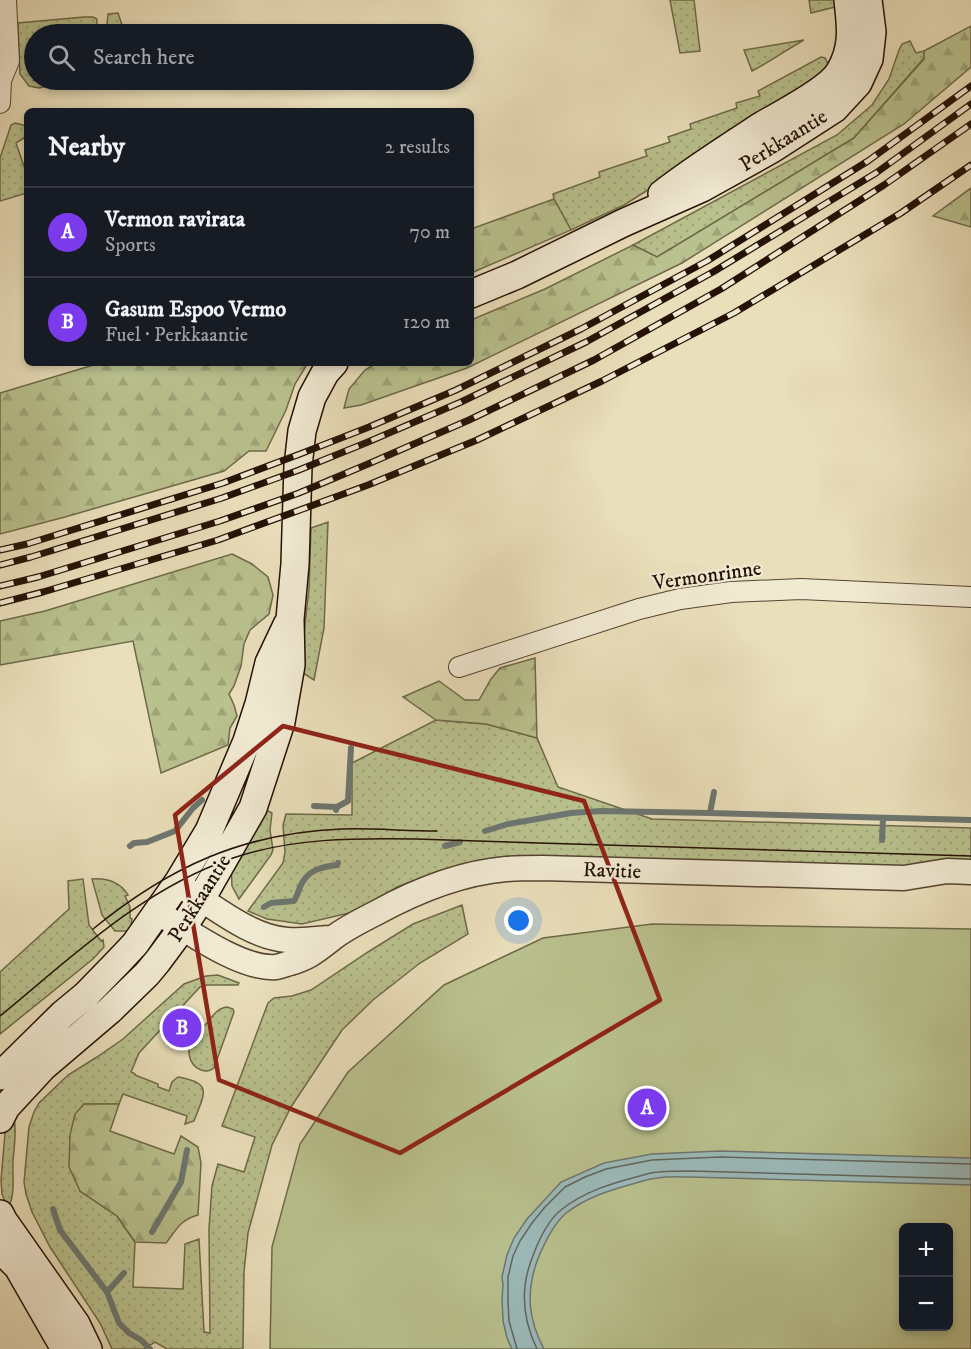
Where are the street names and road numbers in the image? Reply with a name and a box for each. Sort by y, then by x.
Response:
street label: Perkkaantie [735,104,833,178]
street label: Vermonrinne [650,555,763,597]
street label: Perkkaantie [163,850,237,947]
street label: Ravitie [582,857,642,885]

